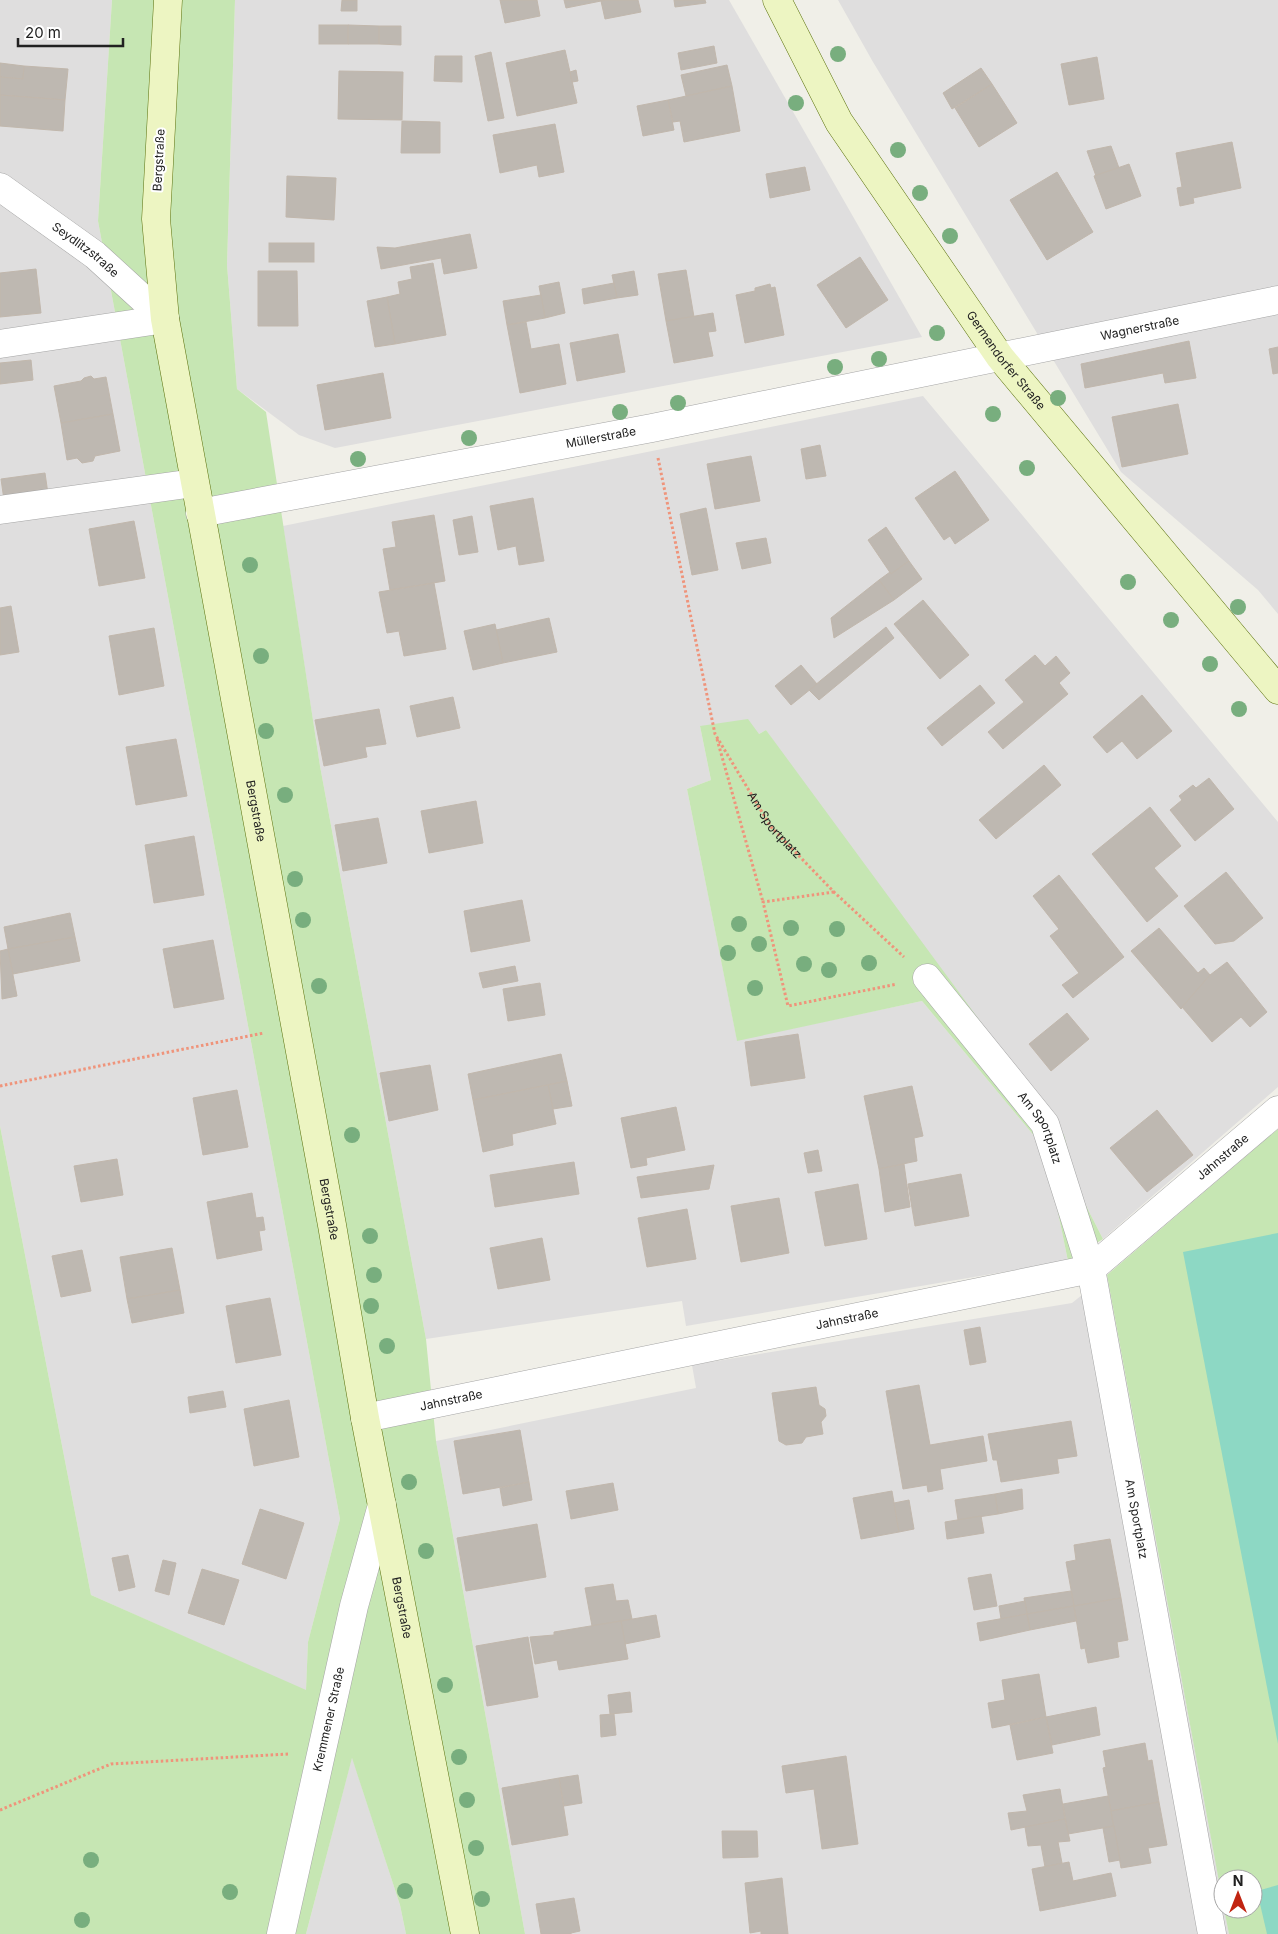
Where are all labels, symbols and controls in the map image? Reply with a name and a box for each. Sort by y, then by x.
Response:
scale bar [18,15,122,47]
text: 20 m [25,23,61,42]
street label: Bergstraße [149,128,168,192]
street label: Seydlitzstraße [49,219,122,280]
street label: Germendorfer Straße [964,308,1049,413]
street label: Wagnerstraße [1099,312,1181,343]
street label: Müllerstraße [564,423,637,451]
street label: Bergstraße [243,779,269,843]
street label: Am Sportplatz [745,789,805,861]
street label: Am Sportplatz [1015,1089,1065,1166]
street label: Jahnstraße [1193,1130,1252,1183]
street label: Bergstraße [317,1177,342,1241]
street label: Jahnstraße [814,1305,880,1332]
street label: Jahnstraße [418,1386,484,1414]
street label: Am Sportplatz [1122,1478,1152,1560]
street label: Bergstraße [389,1575,416,1640]
street label: Kremmener Straße [309,1665,347,1773]
north arrow [1213,1869,1263,1919]
text: N [1233,1872,1243,1889]

